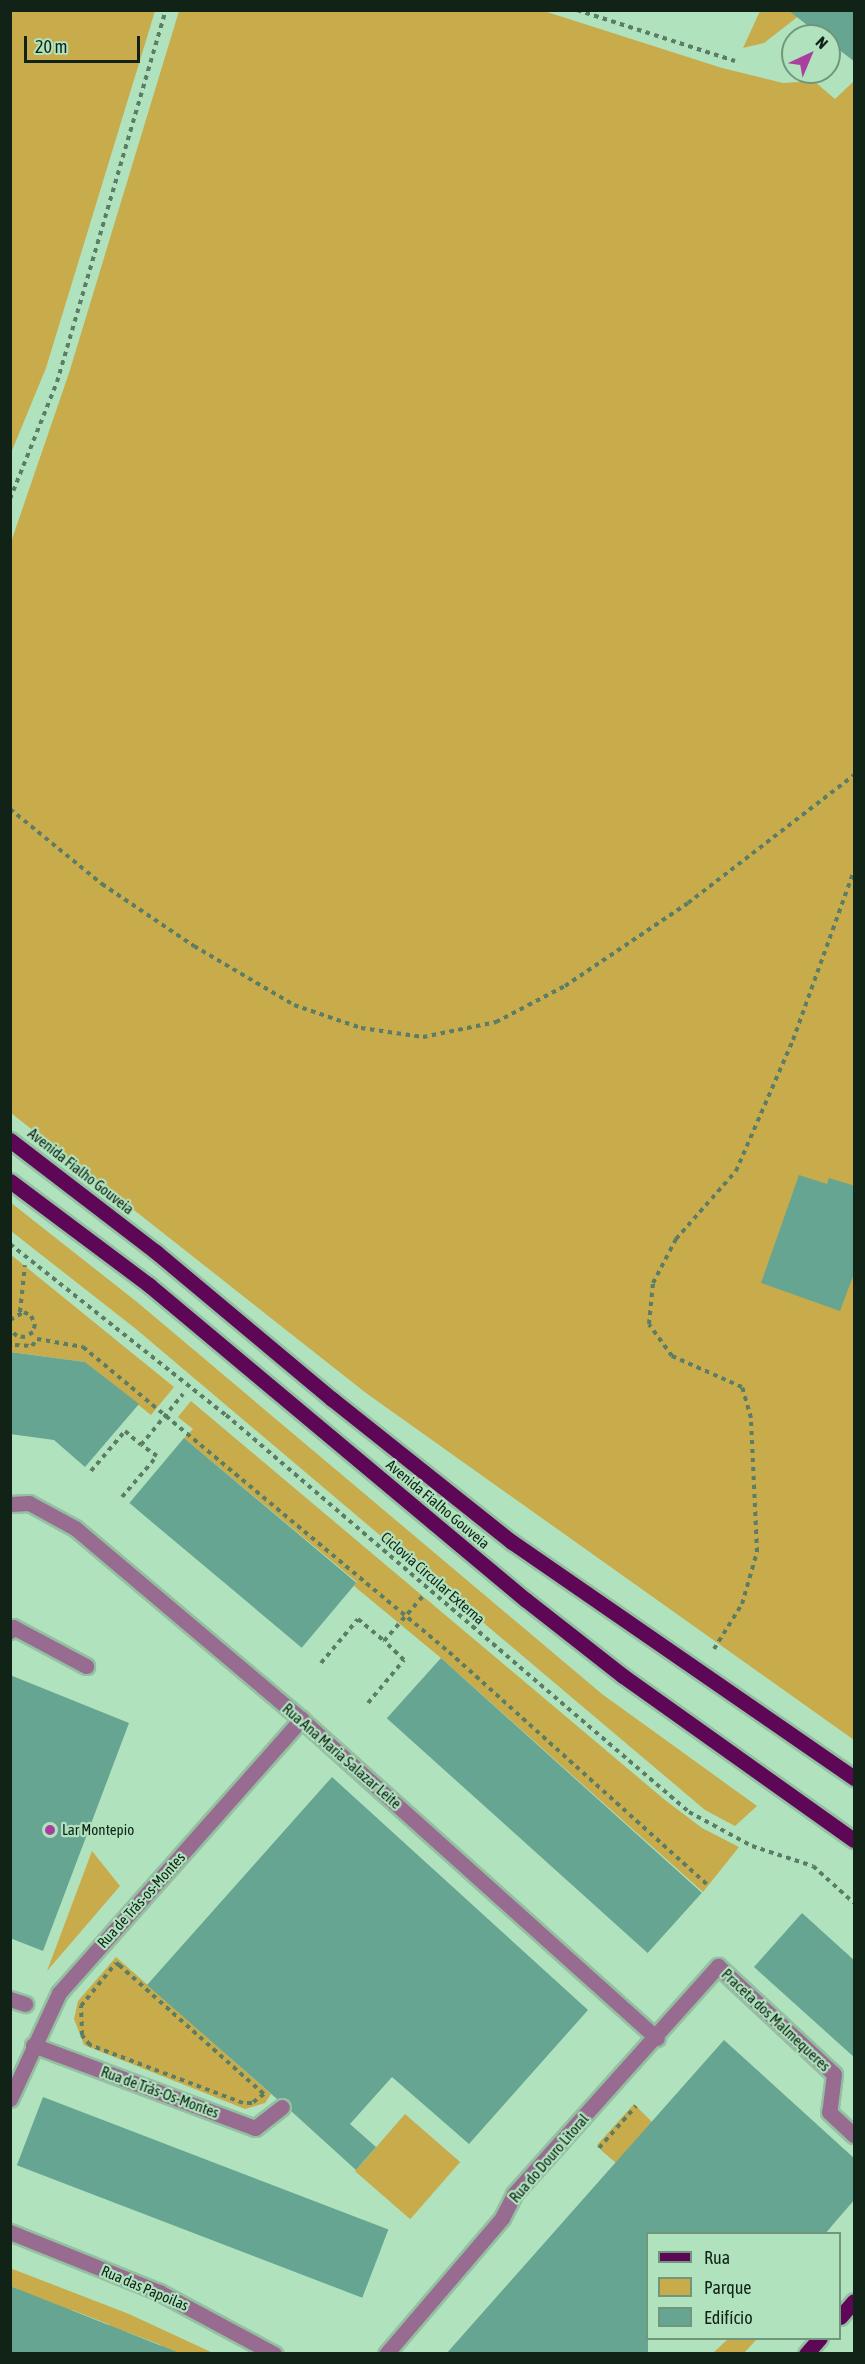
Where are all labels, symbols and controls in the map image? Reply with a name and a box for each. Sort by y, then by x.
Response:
scale bar [27,24,142,62]
north arrow [781,24,841,84]
text: N [812,33,832,52]
text: 20 m [35,36,67,57]
street label: Avenida Fialho Gouveia [24,1124,138,1218]
street label: Avenida Fialho Gouveia [383,1456,493,1552]
street label: Ciclovia Circular Externa [377,1528,489,1628]
street label: Rua Ana Maria Salazar Leite [279,1700,405,1812]
place label: Lar Montepio [62,1821,134,1839]
marker: Lar Montepio [43,1823,57,1837]
street label: Rua de Trás-os-Montes [93,1849,189,1951]
street label: Praceta dos Malmequeres [718,1965,834,2075]
street label: Rua de Trás-Os-Montes [99,2062,221,2122]
street label: Rua do Douro Litoral [506,2110,592,2206]
legend [646,2232,841,2340]
text: Rua [704,2247,730,2268]
street label: Rua das Papoilas [99,2262,191,2314]
text: Parque [704,2277,752,2298]
text: Edifício [704,2307,753,2328]

